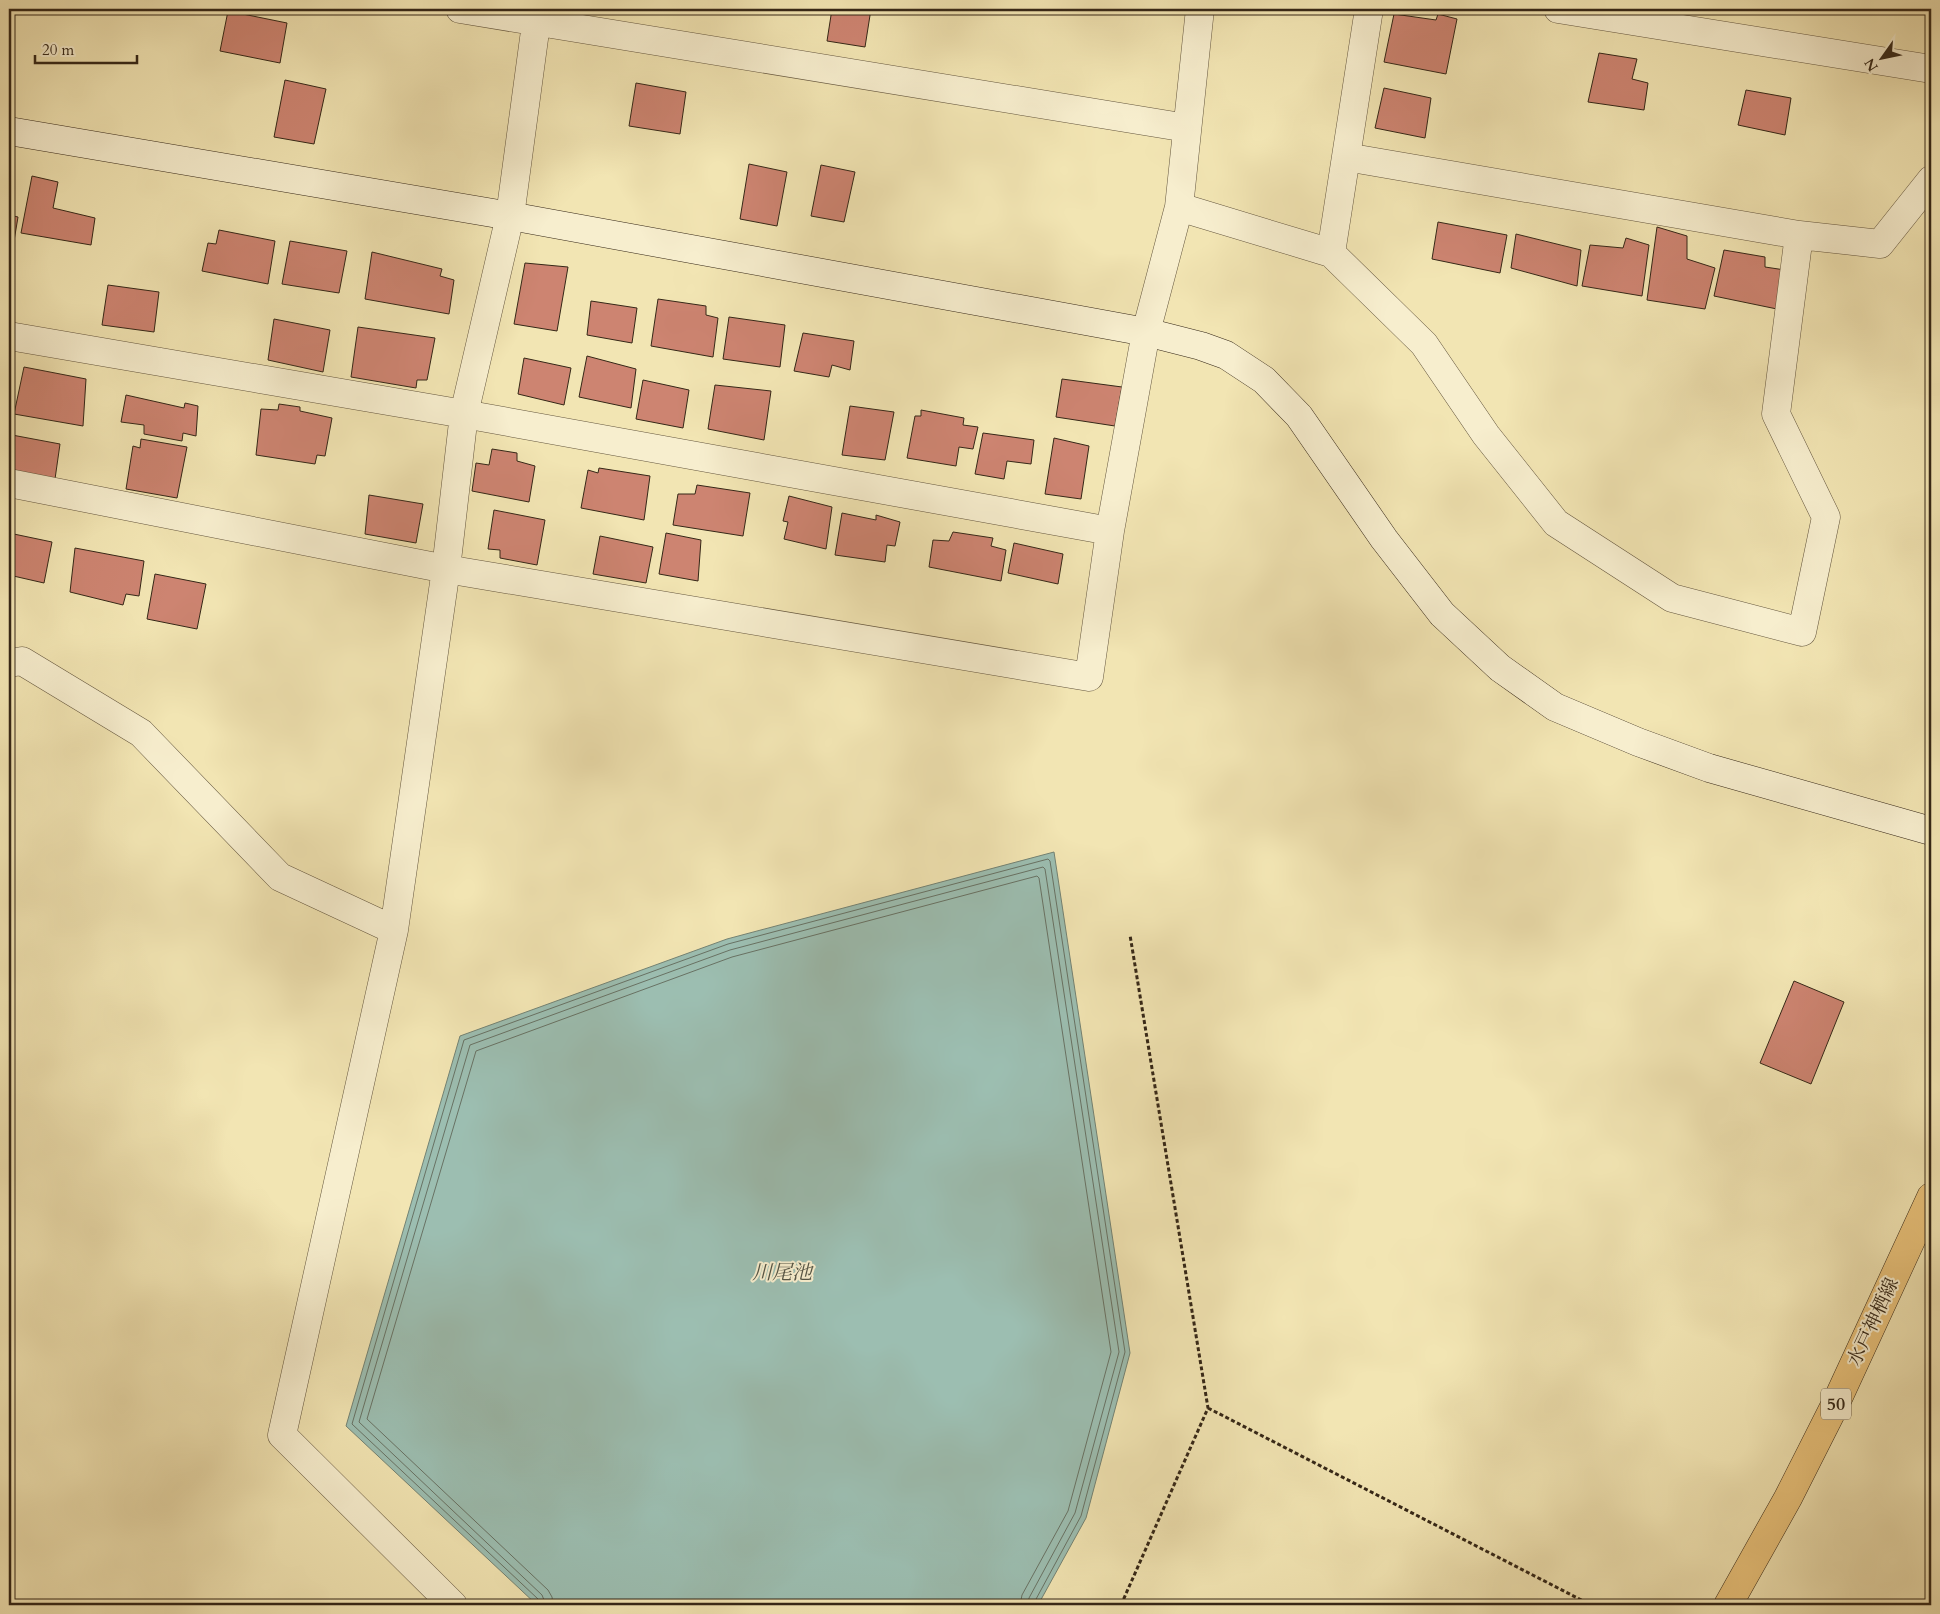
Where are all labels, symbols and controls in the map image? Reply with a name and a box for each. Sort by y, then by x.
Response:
scale bar [35,32,138,64]
north arrow [1858,32,1908,82]
text: 20 m [42,40,74,60]
text: N [1860,55,1883,75]
water label: 川尾池 [752,1259,814,1286]
street label: 水戸神栖線 [1841,1273,1905,1371]
road number: 50 [1821,1388,1851,1420]

